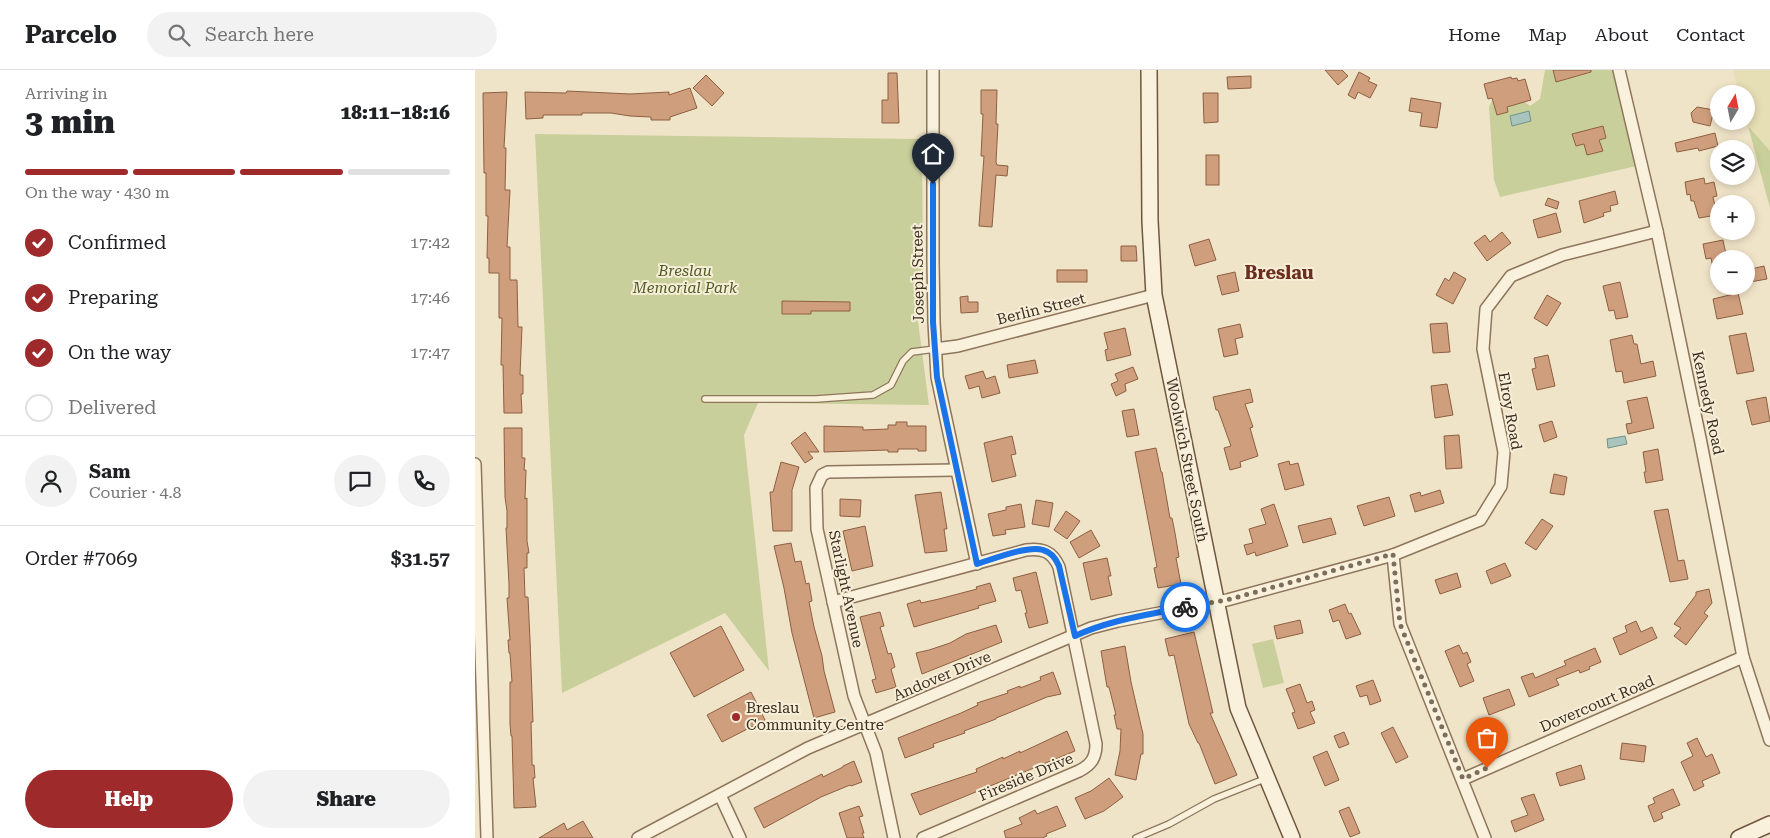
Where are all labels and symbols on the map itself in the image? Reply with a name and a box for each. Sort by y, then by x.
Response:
north arrow [1710,85,1755,130]
pin [912,133,954,184]
street label: Joseph Street [908,224,928,324]
park label: Breslau Memorial Park [632,262,738,297]
district label: Breslau [1244,262,1314,283]
street label: Berlin Street [995,289,1087,329]
street label: Kennedy Road [1688,349,1728,457]
street label: Elroy Road [1494,371,1526,452]
street label: Woolwich Street South [1162,376,1212,544]
street label: Starlight Avenue [825,528,867,650]
courier [1160,582,1210,632]
street label: Andover Drive [890,647,994,705]
street label: Dovercourt Road [1537,672,1657,736]
place label: Breslau Community Centre [746,699,884,734]
marker: Breslau Community Centre [730,711,742,723]
pin [1466,717,1508,768]
street label: Fireside Drive [976,749,1076,805]

